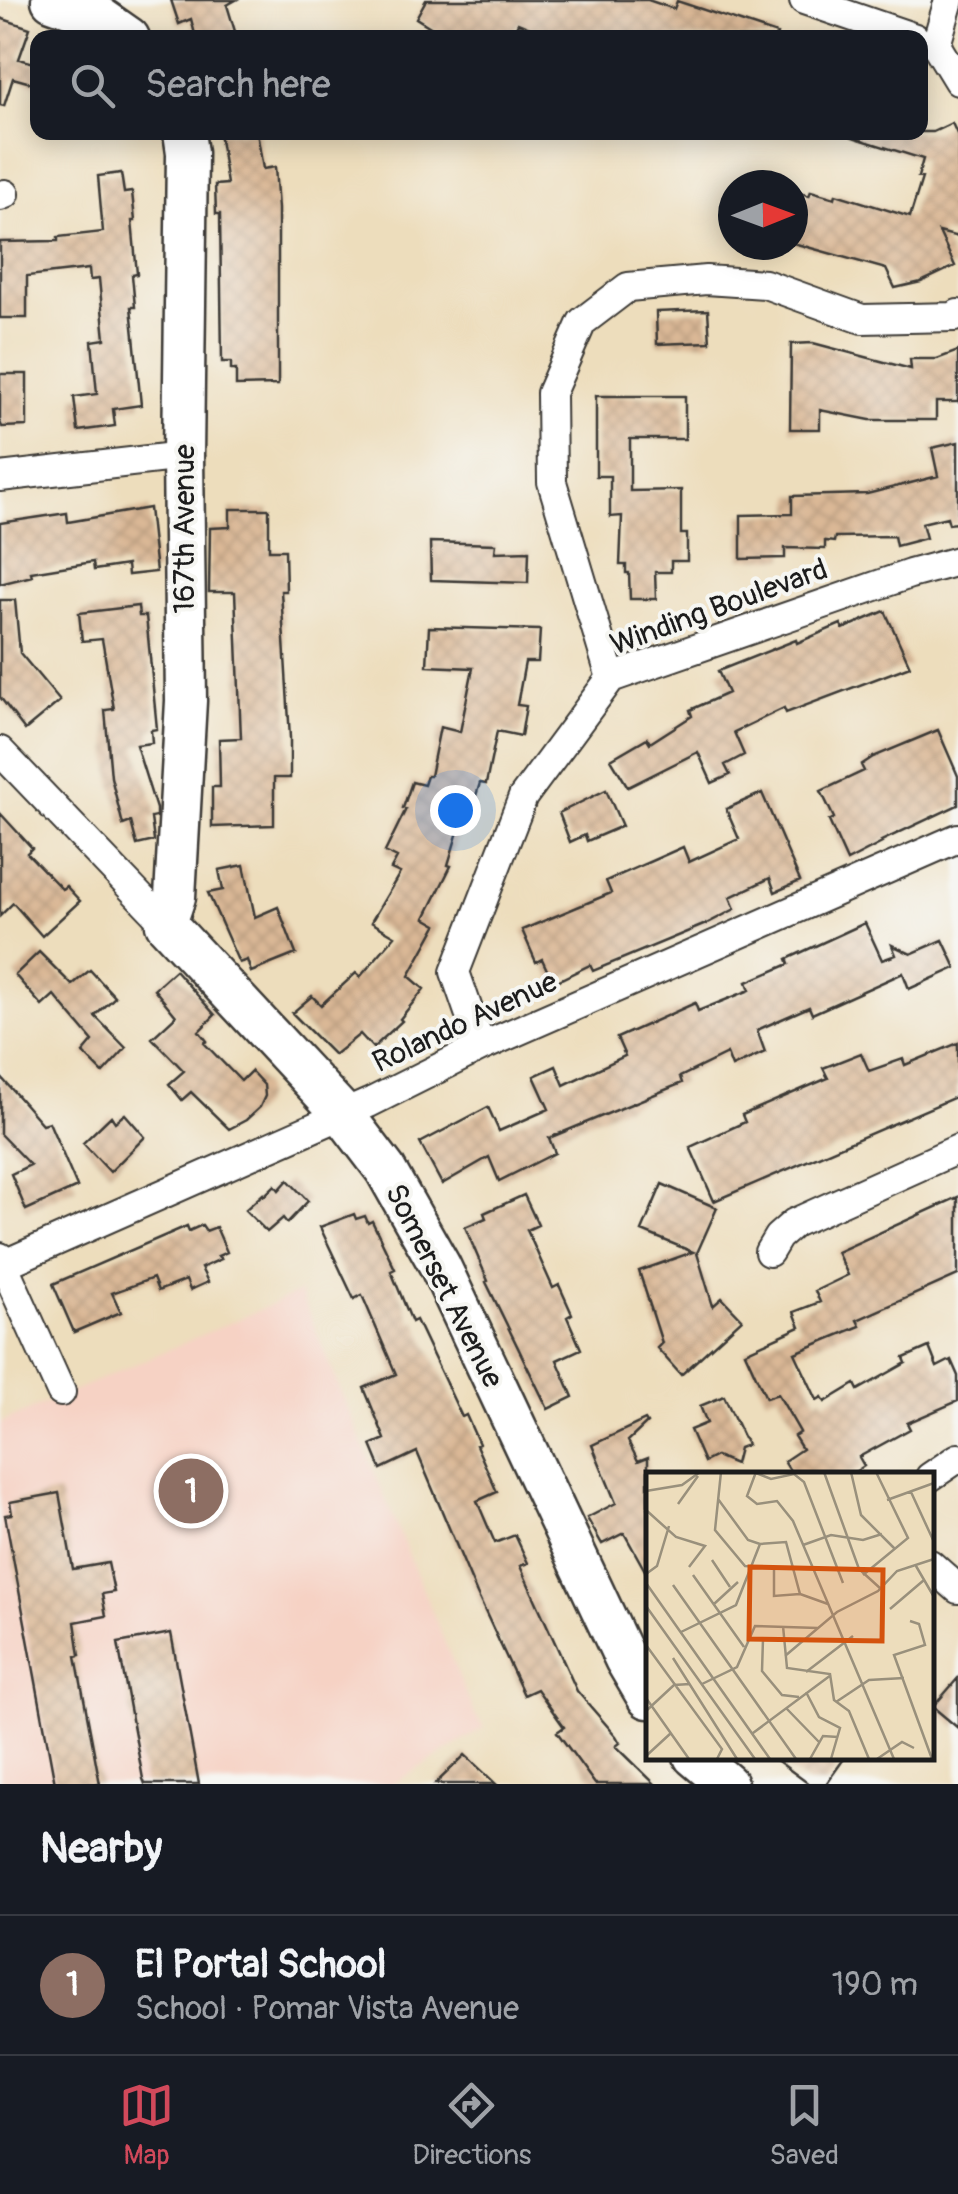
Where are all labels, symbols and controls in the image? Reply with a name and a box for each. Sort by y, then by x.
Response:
search box [30,30,928,140]
icon: search [65,58,120,113]
text: Search here [145,61,331,109]
north arrow [718,170,808,260]
street label: 167th Avenue [166,444,203,614]
street label: Winding Boulevard [605,551,833,663]
your location [430,785,481,836]
street label: Rolando Avenue [367,963,563,1081]
street label: Somerset Avenue [377,1178,511,1394]
pin: 1 [158,1454,224,1528]
inset map [646,1472,933,1759]
text: Nearby [40,1823,162,1875]
text: El Portal School [135,1941,386,1989]
text: 1 [66,1965,79,2005]
text: 190 m [832,1965,918,2005]
text: School · Pomar Vista Avenue [135,1989,519,2029]
tab: Map [119,2078,174,2173]
tab: Directions [412,2078,531,2173]
tab: Saved [769,2078,839,2173]

